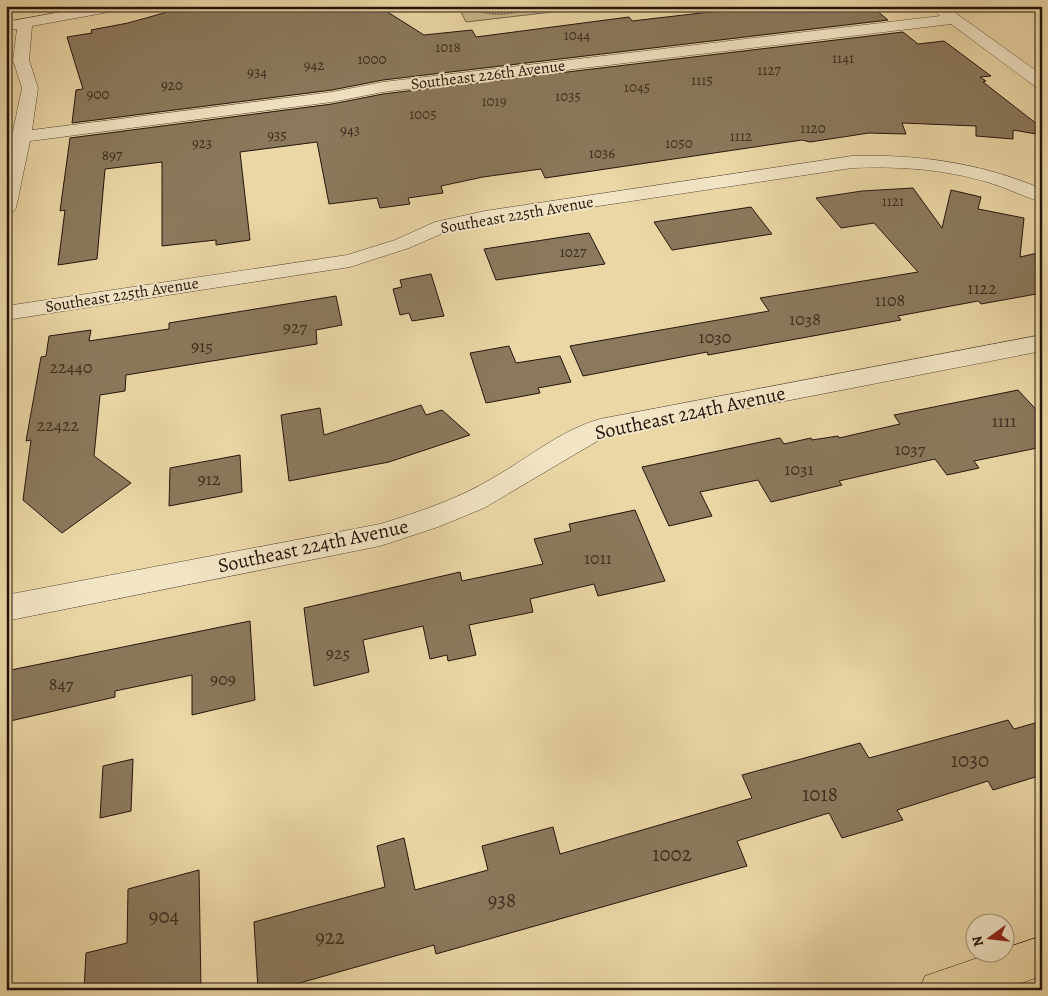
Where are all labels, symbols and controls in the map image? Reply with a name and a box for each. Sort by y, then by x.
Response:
house number: 1044 [564,25,591,45]
house number: 1018 [435,37,461,57]
house number: 1141 [832,48,854,68]
house number: 1000 [357,49,387,69]
house number: 942 [304,55,324,75]
street label: Southeast 226th Avenue [410,55,566,95]
house number: 1127 [757,60,782,80]
house number: 934 [247,62,267,82]
house number: 1115 [691,70,713,90]
house number: 920 [161,75,183,95]
house number: 1045 [624,77,650,97]
house number: 900 [87,84,109,104]
house number: 1035 [555,86,581,106]
house number: 1019 [481,91,507,111]
house number: 1005 [409,104,437,124]
house number: 1120 [800,118,826,138]
house number: 943 [340,120,360,140]
house number: 935 [267,125,287,145]
house number: 1112 [730,126,752,146]
house number: 923 [192,133,212,153]
house number: 1050 [665,133,693,153]
house number: 1036 [589,143,615,163]
house number: 897 [102,145,123,165]
street label: Southeast 225th Avenue [439,191,595,239]
house number: 1121 [882,191,904,211]
house number: 1027 [560,242,587,262]
street label: Southeast 225th Avenue [44,272,200,318]
house number: 1122 [967,276,997,300]
house number: 1108 [875,288,905,312]
house number: 1038 [789,307,821,331]
house number: 927 [283,315,308,339]
house number: 1030 [699,325,731,349]
house number: 915 [191,334,213,358]
house number: 22440 [49,355,93,379]
street label: Southeast 224th Avenue [592,380,788,446]
house number: 1111 [992,409,1016,433]
house number: 22422 [37,413,80,437]
house number: 1037 [895,437,926,461]
house number: 1031 [784,457,814,481]
house number: 912 [198,467,221,491]
street label: Southeast 224th Avenue [215,513,411,579]
house number: 1011 [584,546,612,570]
house number: 925 [326,641,350,665]
house number: 909 [210,667,236,691]
house number: 847 [49,672,74,696]
house number: 1030 [951,746,989,774]
house number: 1018 [802,780,838,808]
house number: 1002 [652,840,692,868]
house number: 938 [488,886,516,914]
house number: 904 [149,902,179,930]
north arrow [966,914,1016,964]
house number: 922 [315,923,345,951]
text: N [967,934,988,949]

